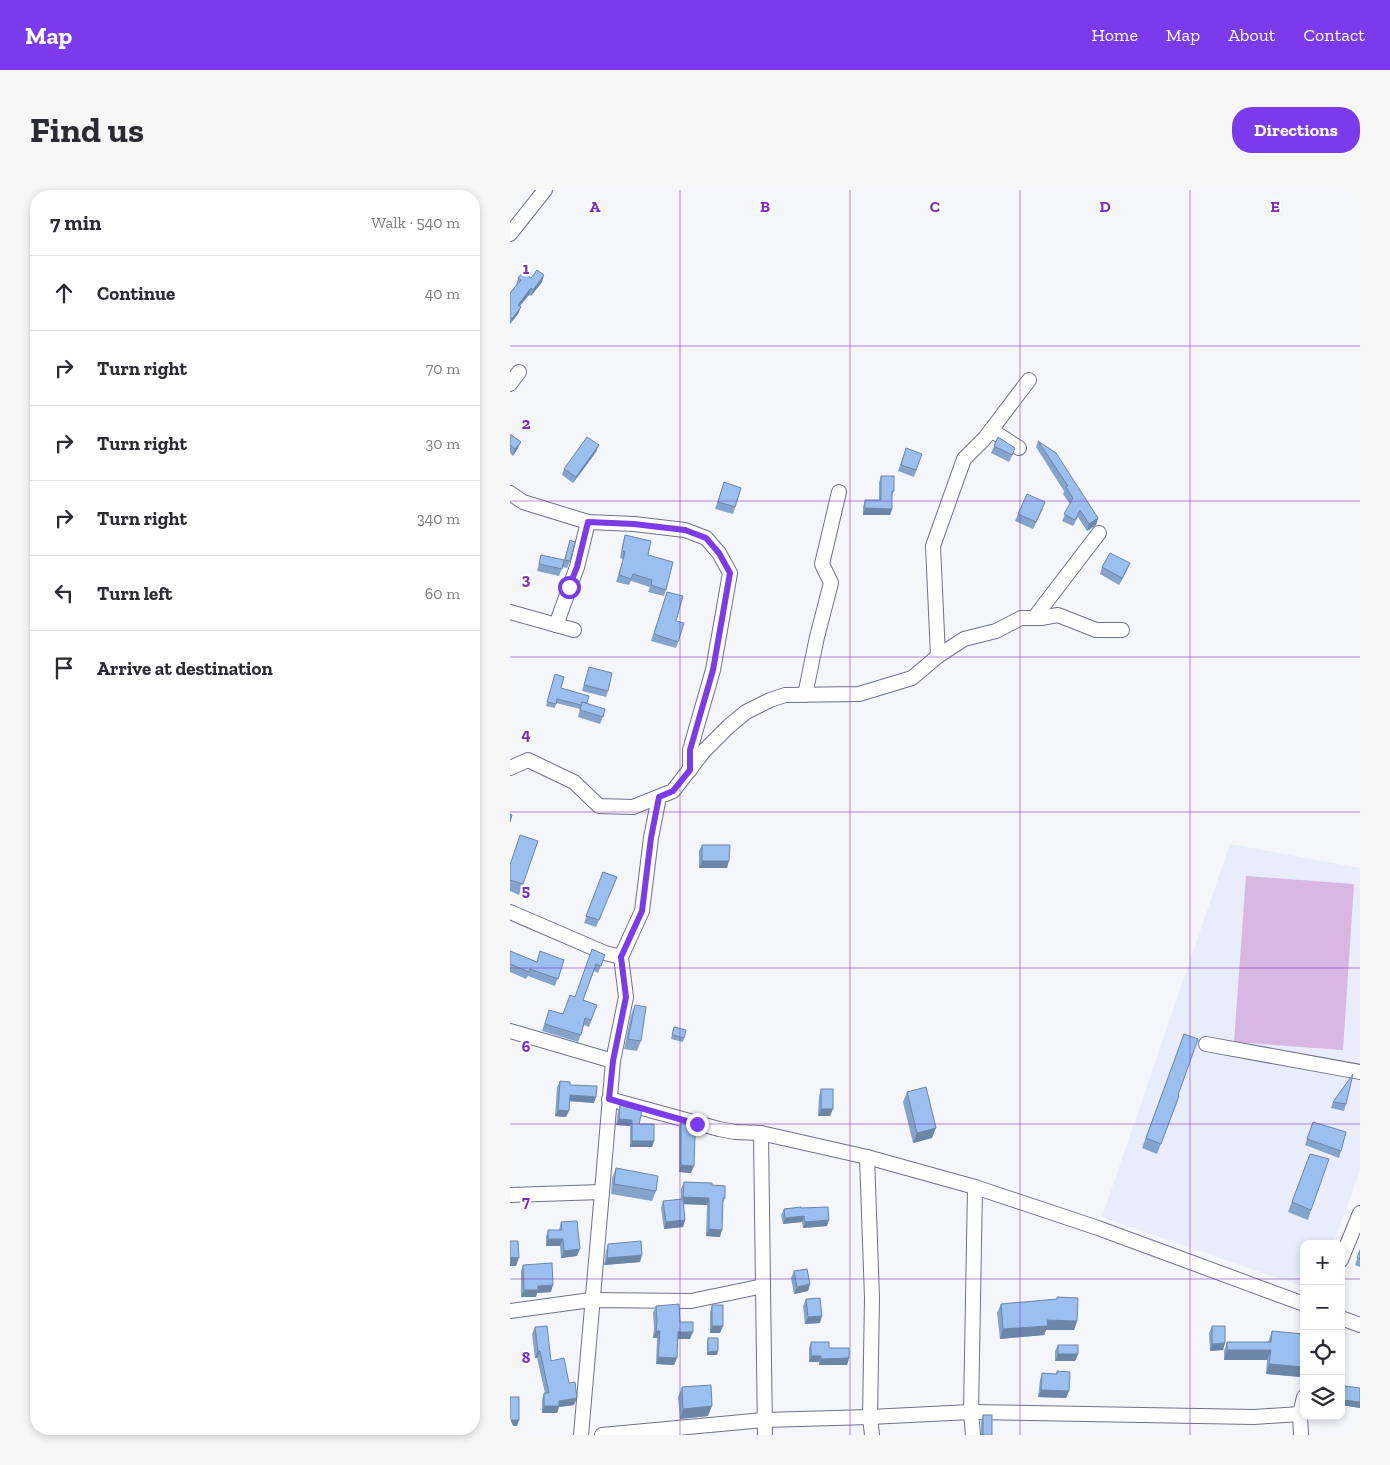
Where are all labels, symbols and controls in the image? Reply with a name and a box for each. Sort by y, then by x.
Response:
text: Map [25,21,72,50]
text: Home [1091,24,1138,46]
text: Map [1166,24,1200,46]
text: About [1228,24,1275,46]
text: Contact [1303,24,1365,46]
button: Directions [1232,107,1360,153]
text: Find us [30,109,144,151]
text: A [590,197,601,216]
text: B [760,197,770,216]
text: C [930,197,940,216]
text: D [1099,197,1111,216]
text: E [1270,197,1280,216]
text: 7 min [50,210,101,235]
text: Walk · 540 m [371,213,460,232]
text: 1 [523,259,530,278]
icon: ahead [50,279,78,307]
text: Continue [97,282,175,305]
text: 40 m [425,284,460,303]
icon: right [50,354,78,382]
text: Turn right [97,357,187,380]
text: 70 m [426,359,460,378]
text: 2 [522,414,531,433]
icon: right [50,429,78,457]
text: Turn right [97,432,187,455]
text: 30 m [426,434,460,453]
icon: right [50,504,78,532]
text: Turn right [97,507,187,530]
text: 340 m [417,509,460,528]
text: 3 [522,570,531,589]
route start [558,576,581,599]
icon: left [50,579,78,607]
text: Turn left [97,582,172,605]
text: 60 m [425,584,460,603]
icon: arrive [50,654,78,682]
text: Arrive at destination [97,657,273,680]
text: 4 [521,725,531,744]
text: 5 [522,881,530,900]
text: 6 [522,1037,531,1056]
route end [686,1113,709,1136]
text: 7 [522,1192,530,1211]
map controls [1300,1240,1345,1420]
button: + [1300,1240,1345,1285]
button: − [1300,1285,1345,1330]
button: locate [1300,1330,1345,1375]
text: 8 [522,1348,531,1367]
button: layers [1300,1375,1345,1420]

